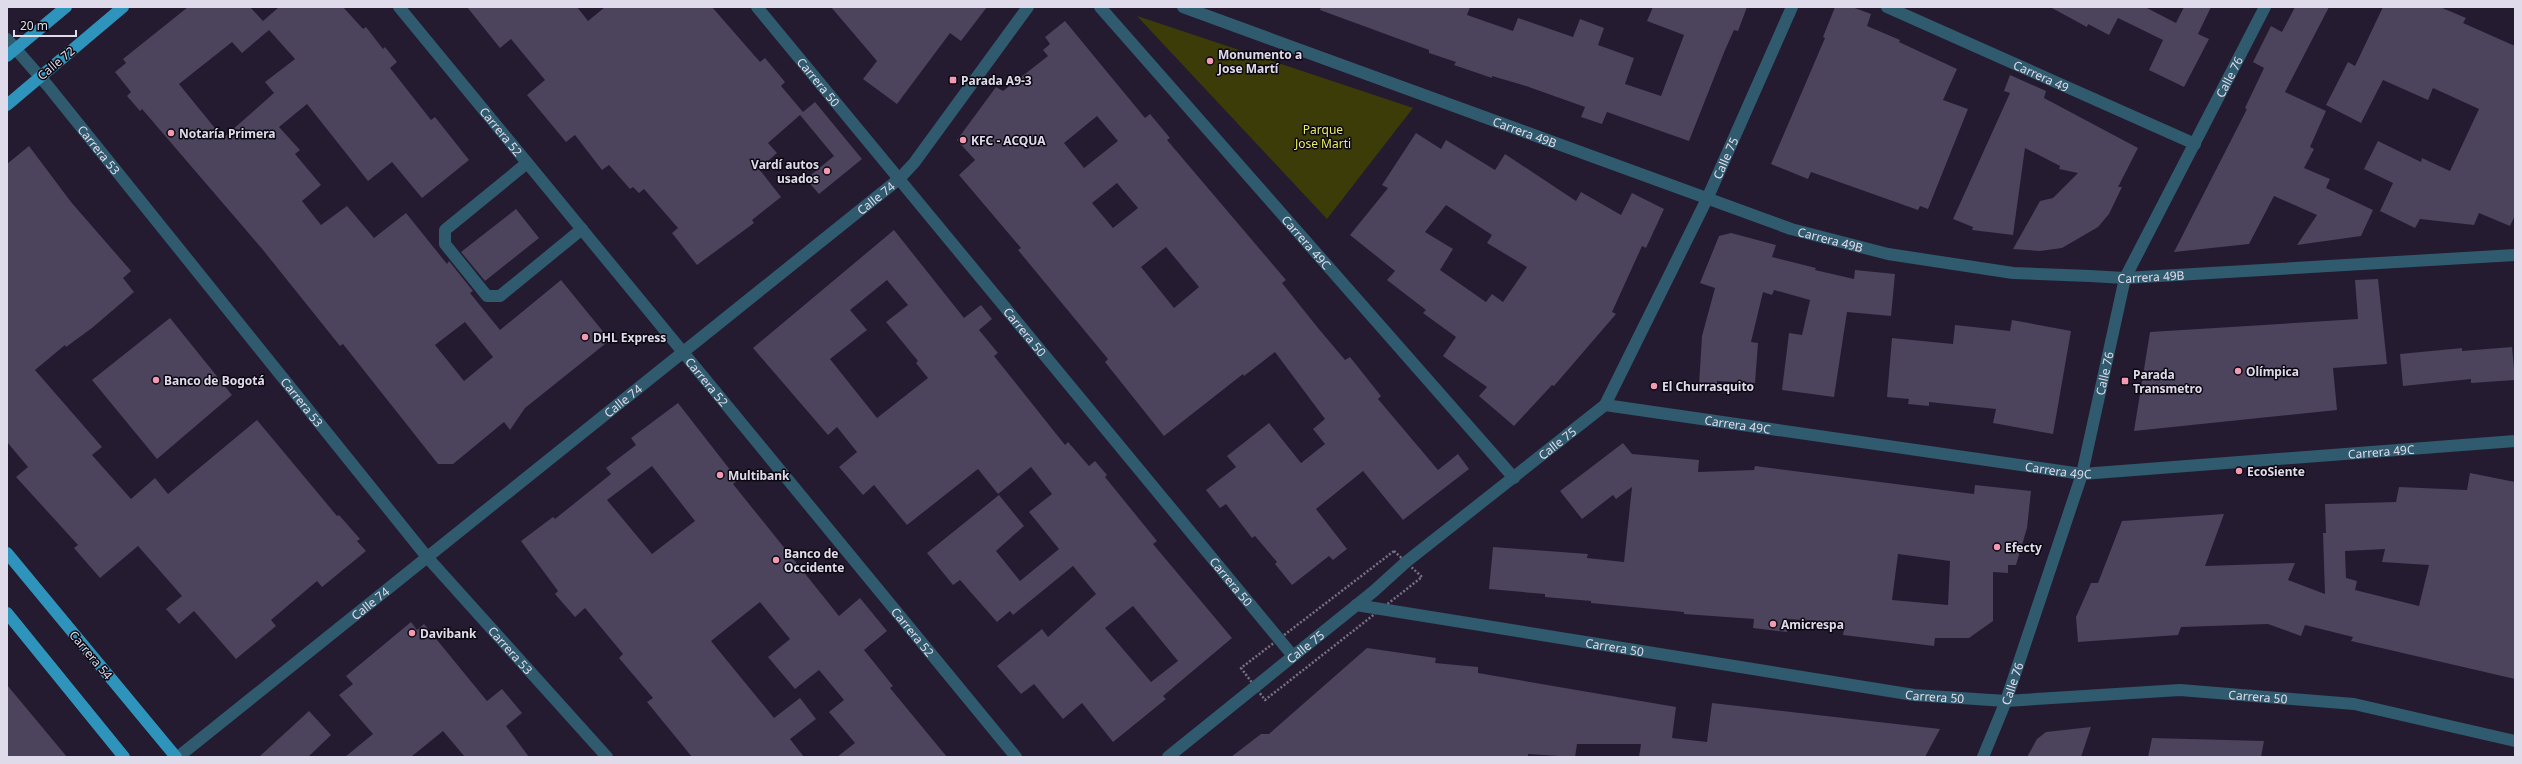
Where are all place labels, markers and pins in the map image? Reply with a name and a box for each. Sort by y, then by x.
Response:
place label: Monumento a Jose Martí [1217,46,1302,77]
marker: Monumento a Jose Martí [1205,56,1215,66]
place label: Parada A9-3 [961,72,1032,89]
marker: Parada A9-3 [948,75,958,85]
place label: Notaría Primera [179,125,276,142]
marker: Notaría Primera [166,128,176,138]
place label: KFC - ACQUA [971,132,1046,149]
marker: KFC - ACQUA [958,135,968,145]
place label: Vardí autos usados [751,156,819,187]
marker: Vardí autos usados [822,166,832,176]
place label: DHL Express [593,329,666,346]
marker: DHL Express [580,332,590,342]
place label: Olímpica [2246,363,2299,380]
place label: Parada Transmetro [2133,366,2202,397]
marker: Olímpica [2233,366,2243,376]
place label: Banco de Bogotá [164,372,265,389]
marker: Banco de Bogotá [151,375,161,385]
marker: Parada Transmetro [2120,376,2130,386]
place label: El Churrasquito [1662,378,1754,395]
marker: El Churrasquito [1649,381,1659,391]
place label: EcoSiente [2247,463,2305,480]
marker: EcoSiente [2234,466,2244,476]
place label: Multibank [728,467,790,484]
marker: Multibank [715,470,725,480]
place label: Efecty [2005,539,2042,556]
marker: Efecty [1992,542,2002,552]
place label: Banco de Occidente [784,545,844,576]
marker: Banco de Occidente [771,555,781,565]
place label: Amicrespa [1781,616,1844,633]
marker: Amicrespa [1768,619,1778,629]
place label: Davibank [420,625,477,642]
marker: Davibank [407,628,417,638]

